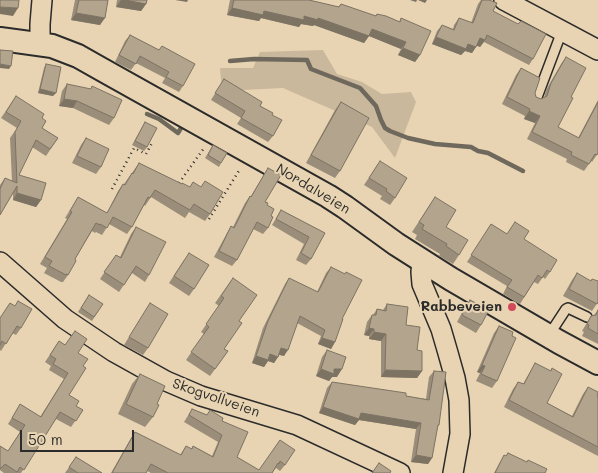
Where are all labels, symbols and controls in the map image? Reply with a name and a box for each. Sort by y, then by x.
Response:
street label: Nordalveien [273,160,353,218]
place label: Rabbeveien [421,299,502,315]
marker: Rabbeveien [506,301,518,313]
street label: Skogvollveien [170,375,262,421]
scale bar [22,420,136,452]
text: 50 m [28,429,63,449]

